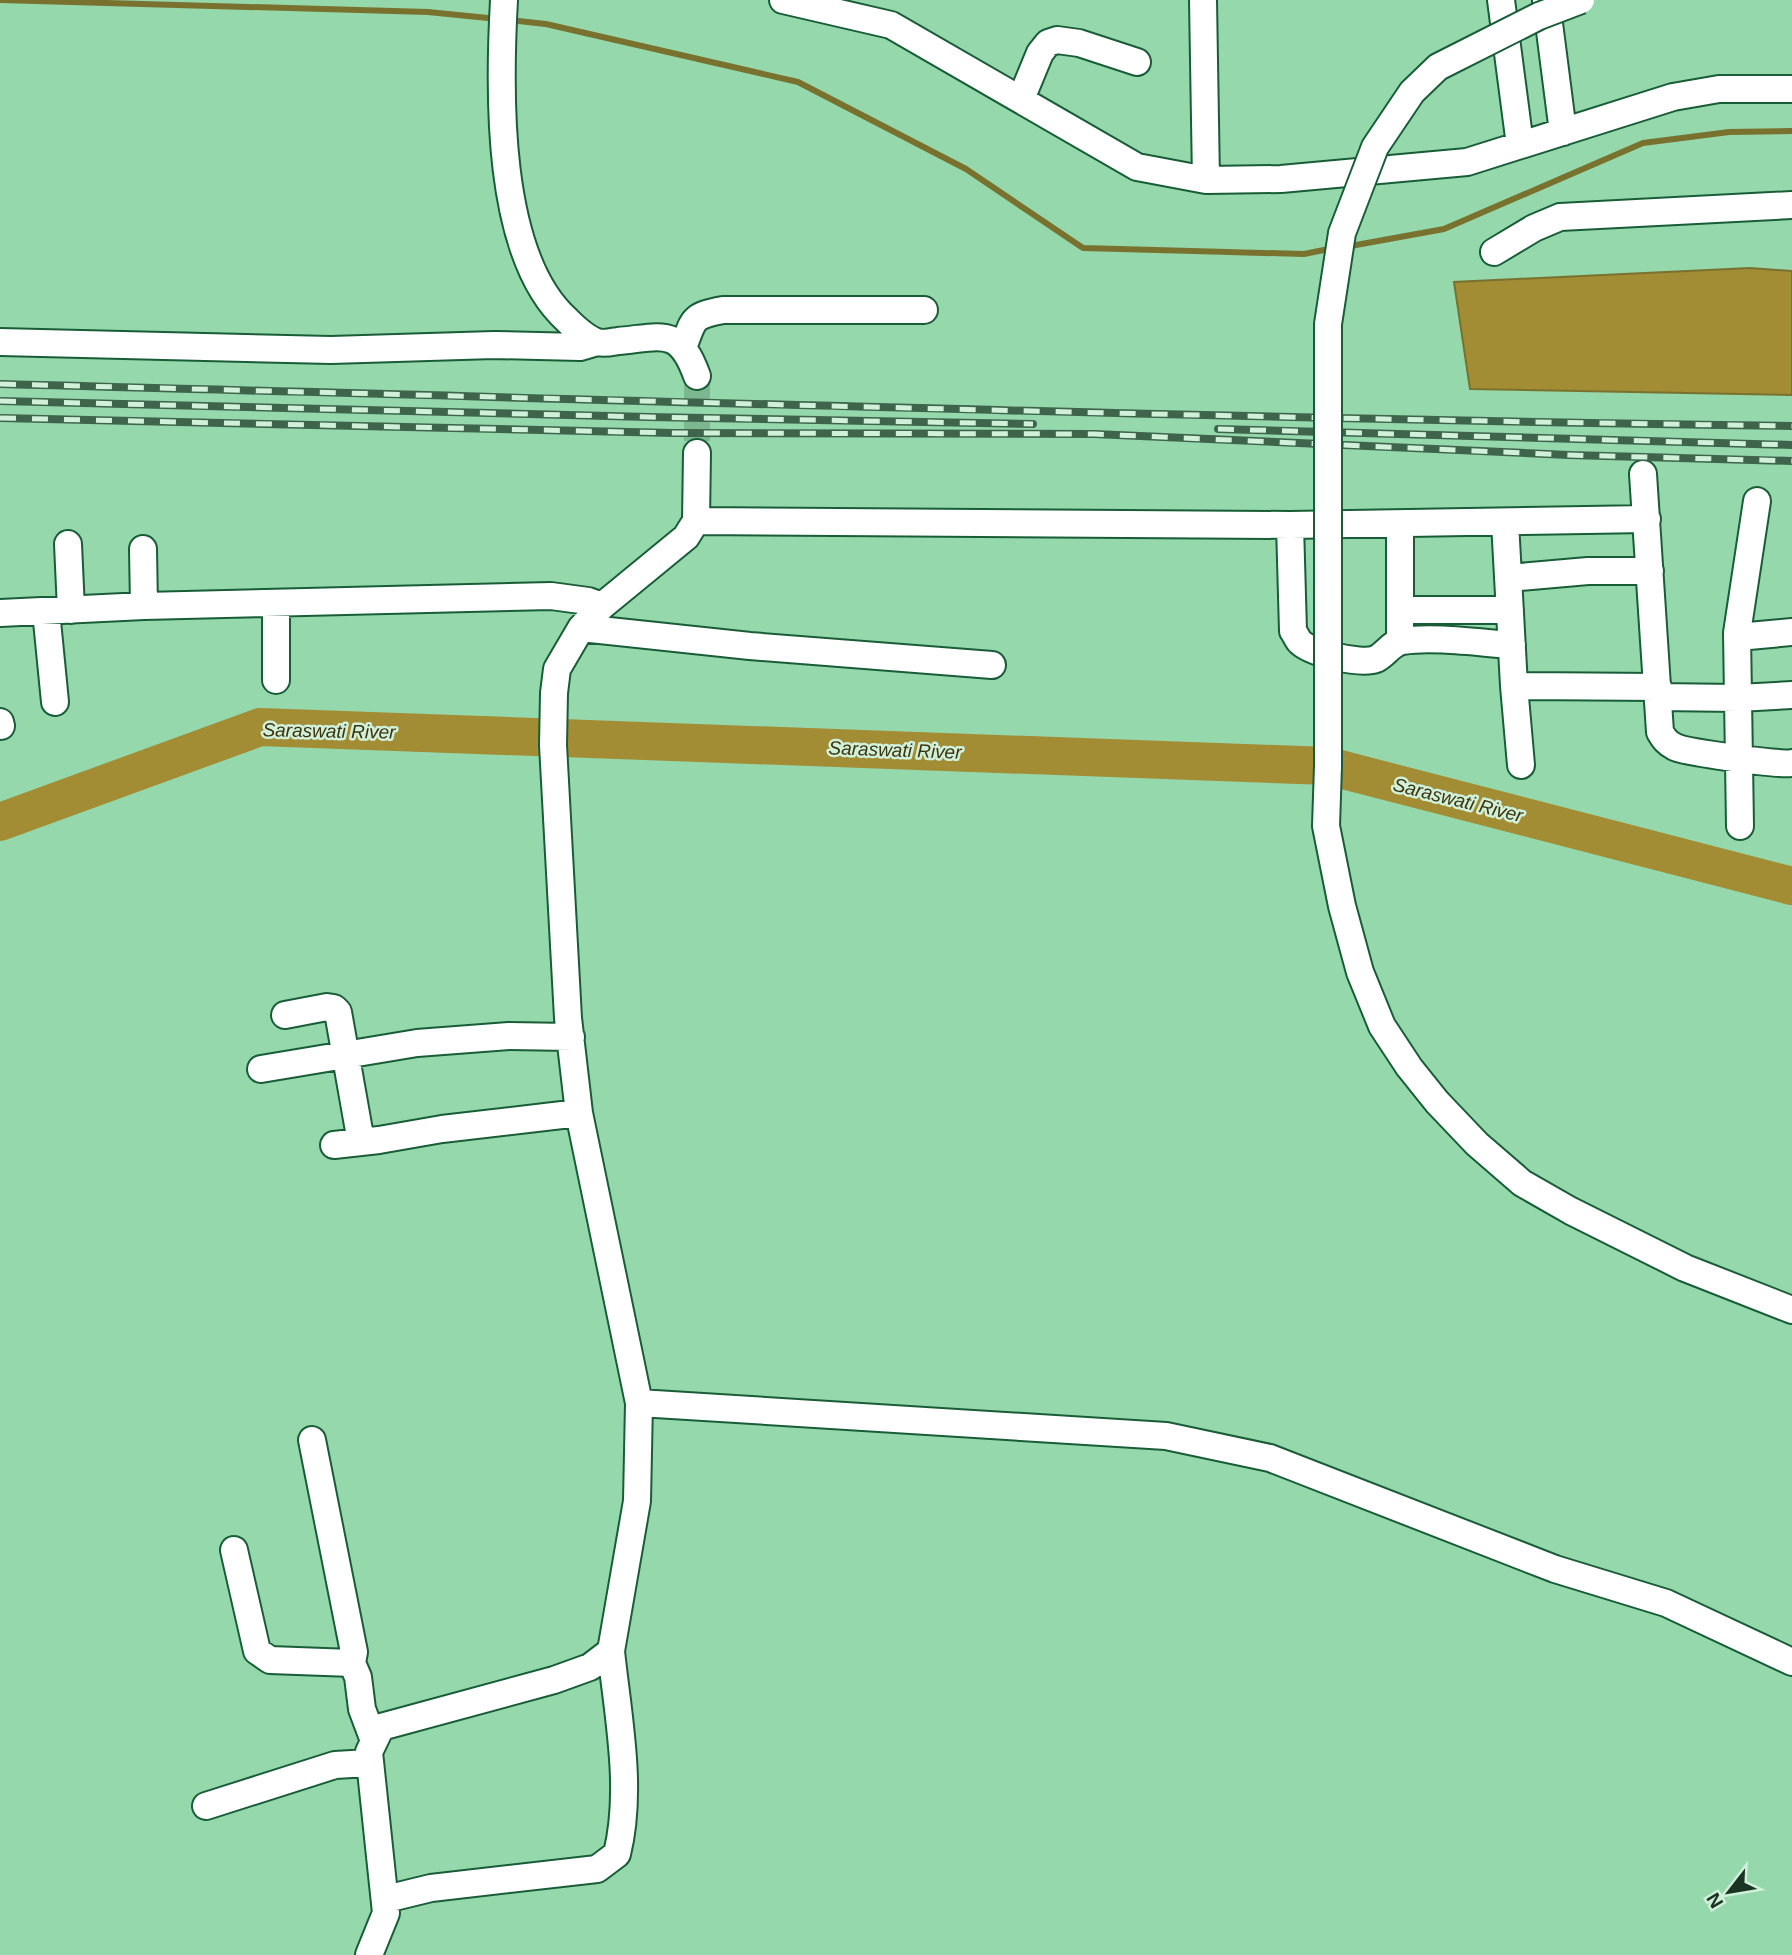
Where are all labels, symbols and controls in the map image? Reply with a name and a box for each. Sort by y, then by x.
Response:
water label: Saraswati River [262,719,396,743]
water label: Saraswati River [828,737,963,763]
water label: Saraswati River [1391,774,1526,826]
north arrow [1694,1857,1764,1927]
text: N [1702,1889,1727,1912]

